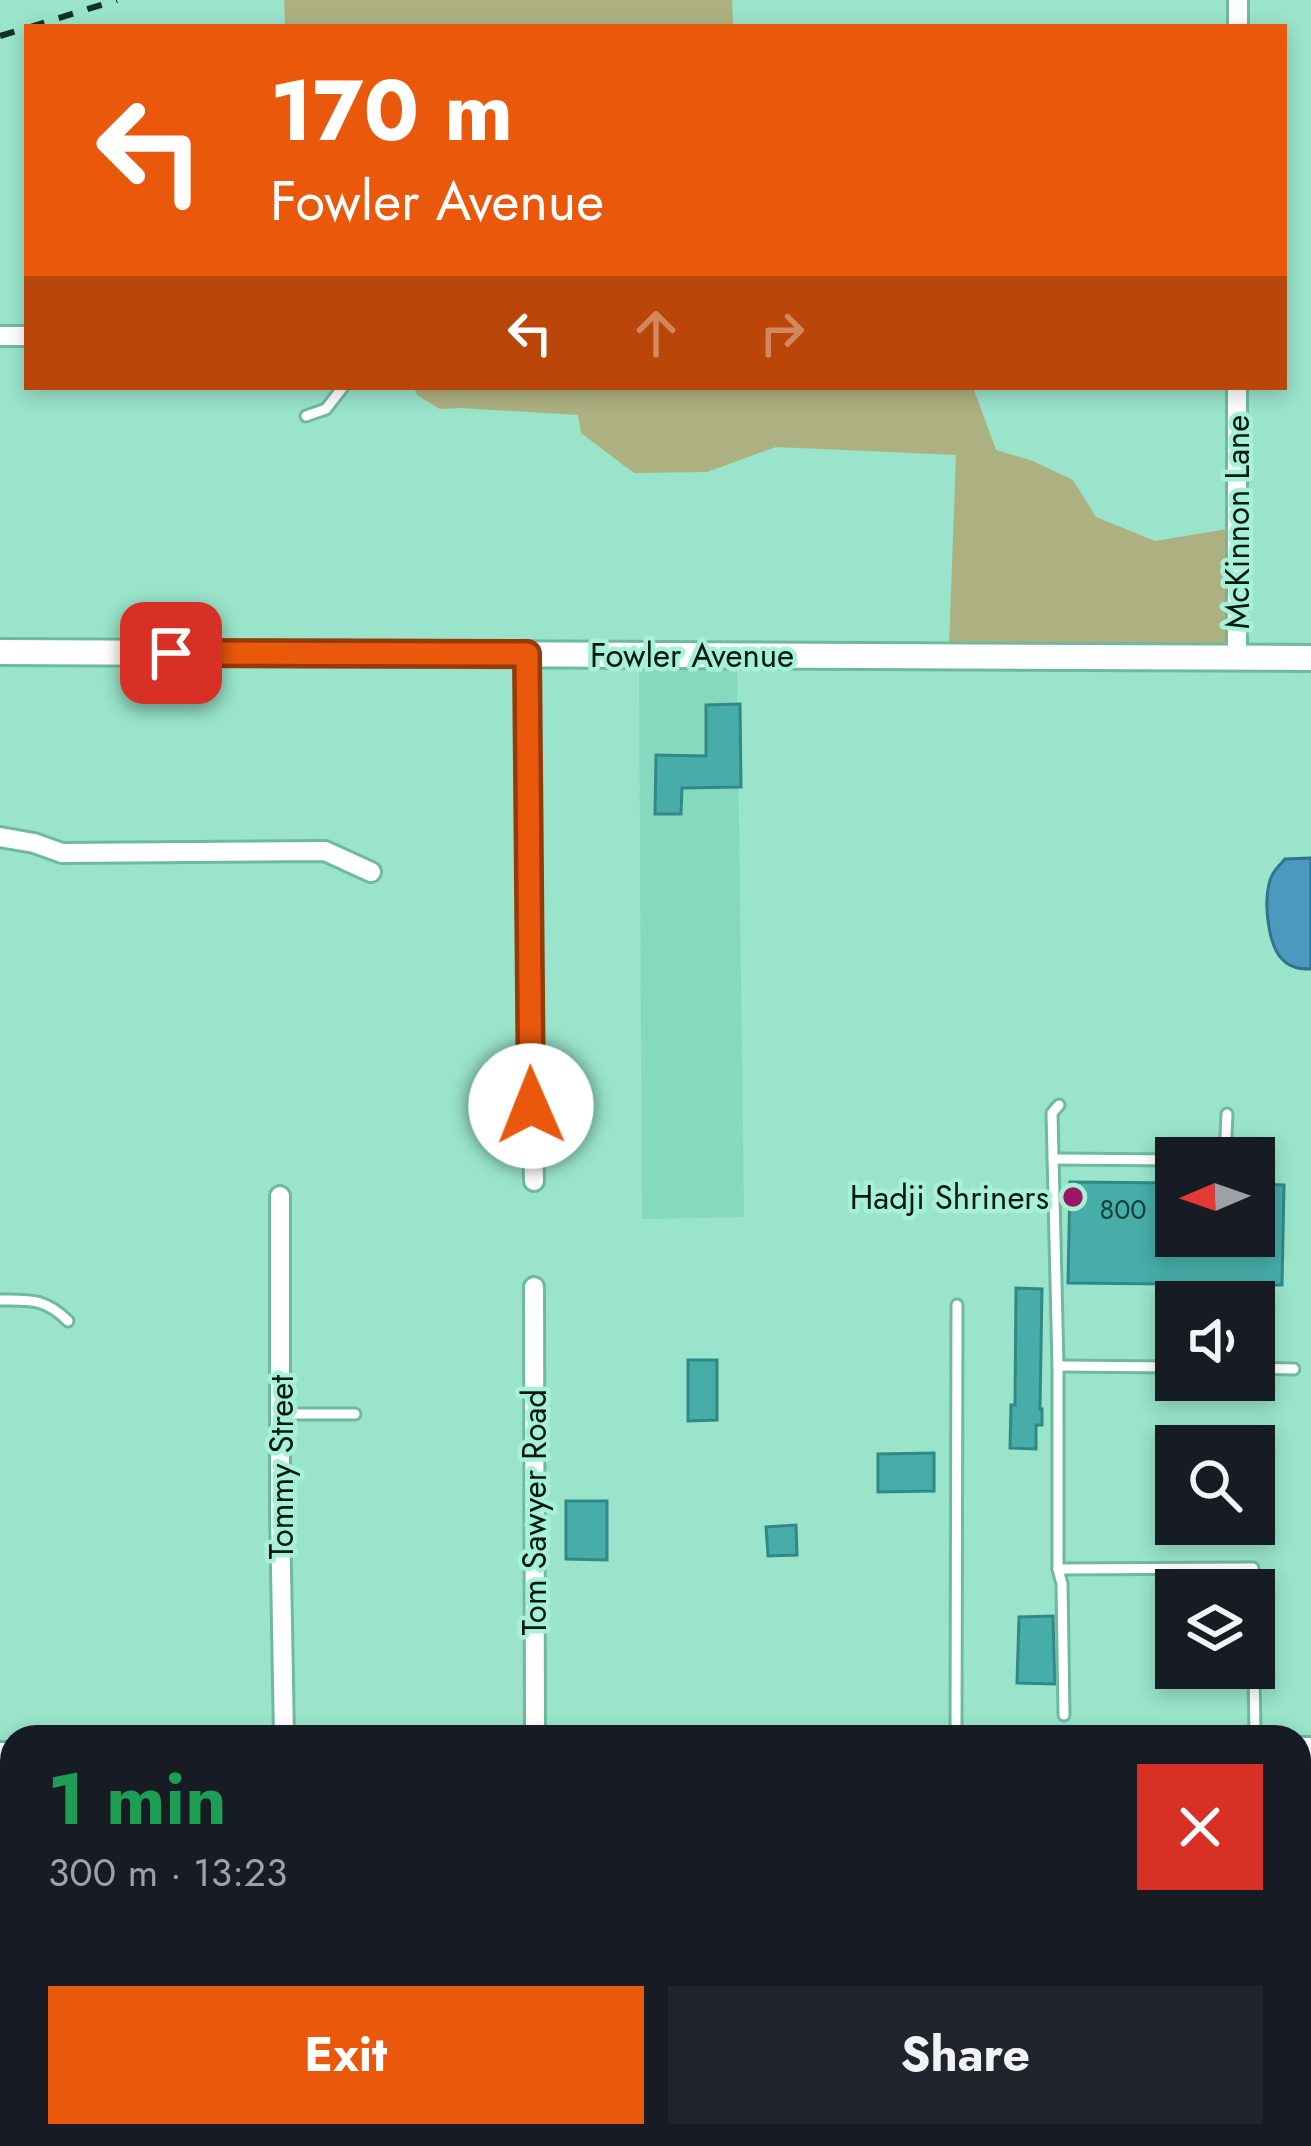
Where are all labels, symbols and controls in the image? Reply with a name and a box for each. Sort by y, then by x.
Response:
text: 170 m [270,50,513,172]
icon: left [72,72,228,228]
text: Fowler Avenue [270,162,604,240]
icon: left [497,300,563,366]
icon: ahead [623,300,689,366]
icon: right [749,300,815,366]
street label: McKinnon Lane [1214,415,1261,629]
pin [120,602,222,704]
icon: arrive [138,620,204,686]
street label: Fowler Avenue [590,632,794,679]
position arrow [468,1043,594,1169]
north arrow [1155,1137,1275,1257]
map controls [1155,1137,1275,1689]
place label: Hadji Shriners [850,1174,1049,1221]
marker: Hadji Shriners [1060,1184,1086,1210]
house number: 800 [1099,1190,1147,1229]
button: sound [1155,1281,1275,1401]
street label: Tommy Street [258,1375,305,1559]
street label: Tom Sawyer Road [511,1389,558,1635]
button: search [1155,1425,1275,1545]
button: layers [1155,1569,1275,1689]
text: 1 min [48,1747,227,1851]
button: close [1137,1764,1263,1890]
text: 300 m · 13:23 [48,1844,287,1901]
button: Exit [48,1986,644,2124]
button: Share [668,1986,1263,2124]

